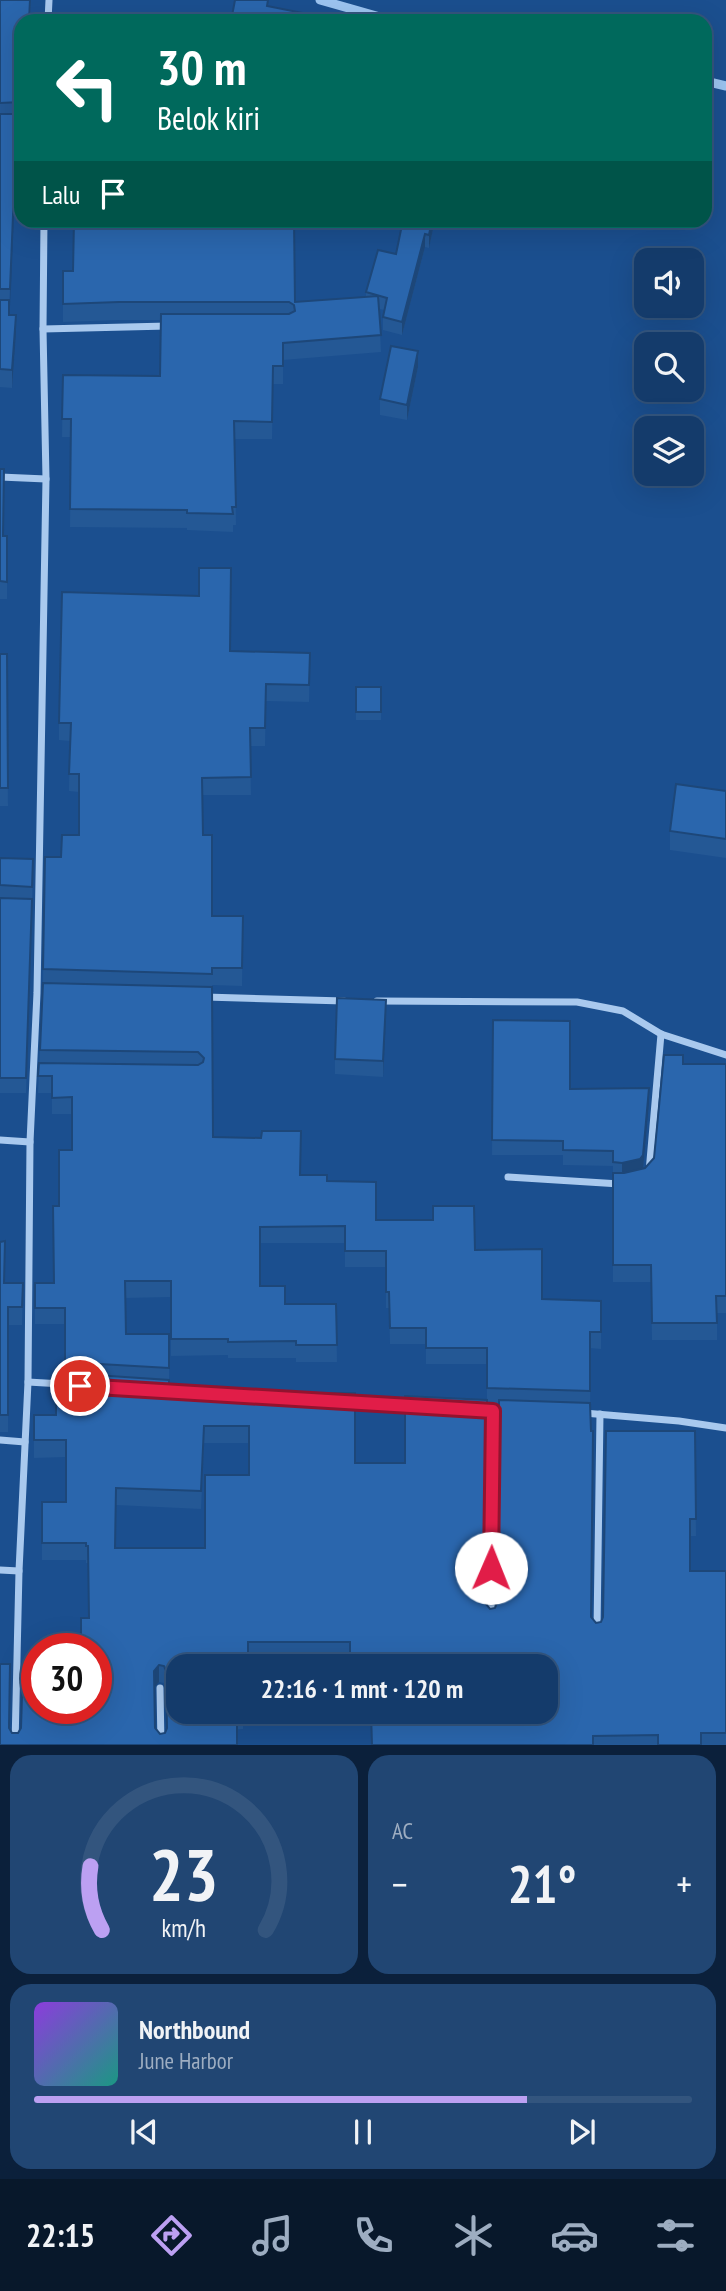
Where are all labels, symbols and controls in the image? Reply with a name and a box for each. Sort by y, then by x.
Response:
text: 30 m [157,35,246,99]
icon: left [42,42,133,133]
text: Belok kiri [157,97,260,139]
icon: arrive [94,175,132,213]
text: Lalu [42,178,80,211]
map controls [634,248,704,486]
button: sound [634,248,704,318]
button: search [634,332,704,402]
button: layers [634,416,704,486]
pin [50,1356,110,1416]
icon: arrive [61,1367,99,1405]
position arrow [454,1531,528,1605]
speed limit sign: 30 [21,1633,112,1724]
text: 22:16 · 1 mnt · 120 m [261,1672,463,1705]
text: AC [392,1816,413,1845]
text: 23 [149,1827,219,1921]
text: 21° [508,1850,576,1917]
text: − [392,1859,408,1908]
text: + [676,1859,692,1908]
text: km/h [162,1912,206,1944]
text: Northbound [139,2013,250,2046]
text: June Harbor [139,2046,233,2075]
icon: previous [125,2113,163,2151]
icon: pause [344,2113,382,2151]
icon: next [563,2113,601,2151]
icon: directions [147,2211,196,2260]
icon: music [248,2211,297,2260]
icon: phone [349,2211,398,2260]
icon: climate [449,2211,498,2260]
icon: car [550,2211,599,2260]
icon: filters [651,2211,700,2260]
text: 22:15 [26,2214,95,2256]

